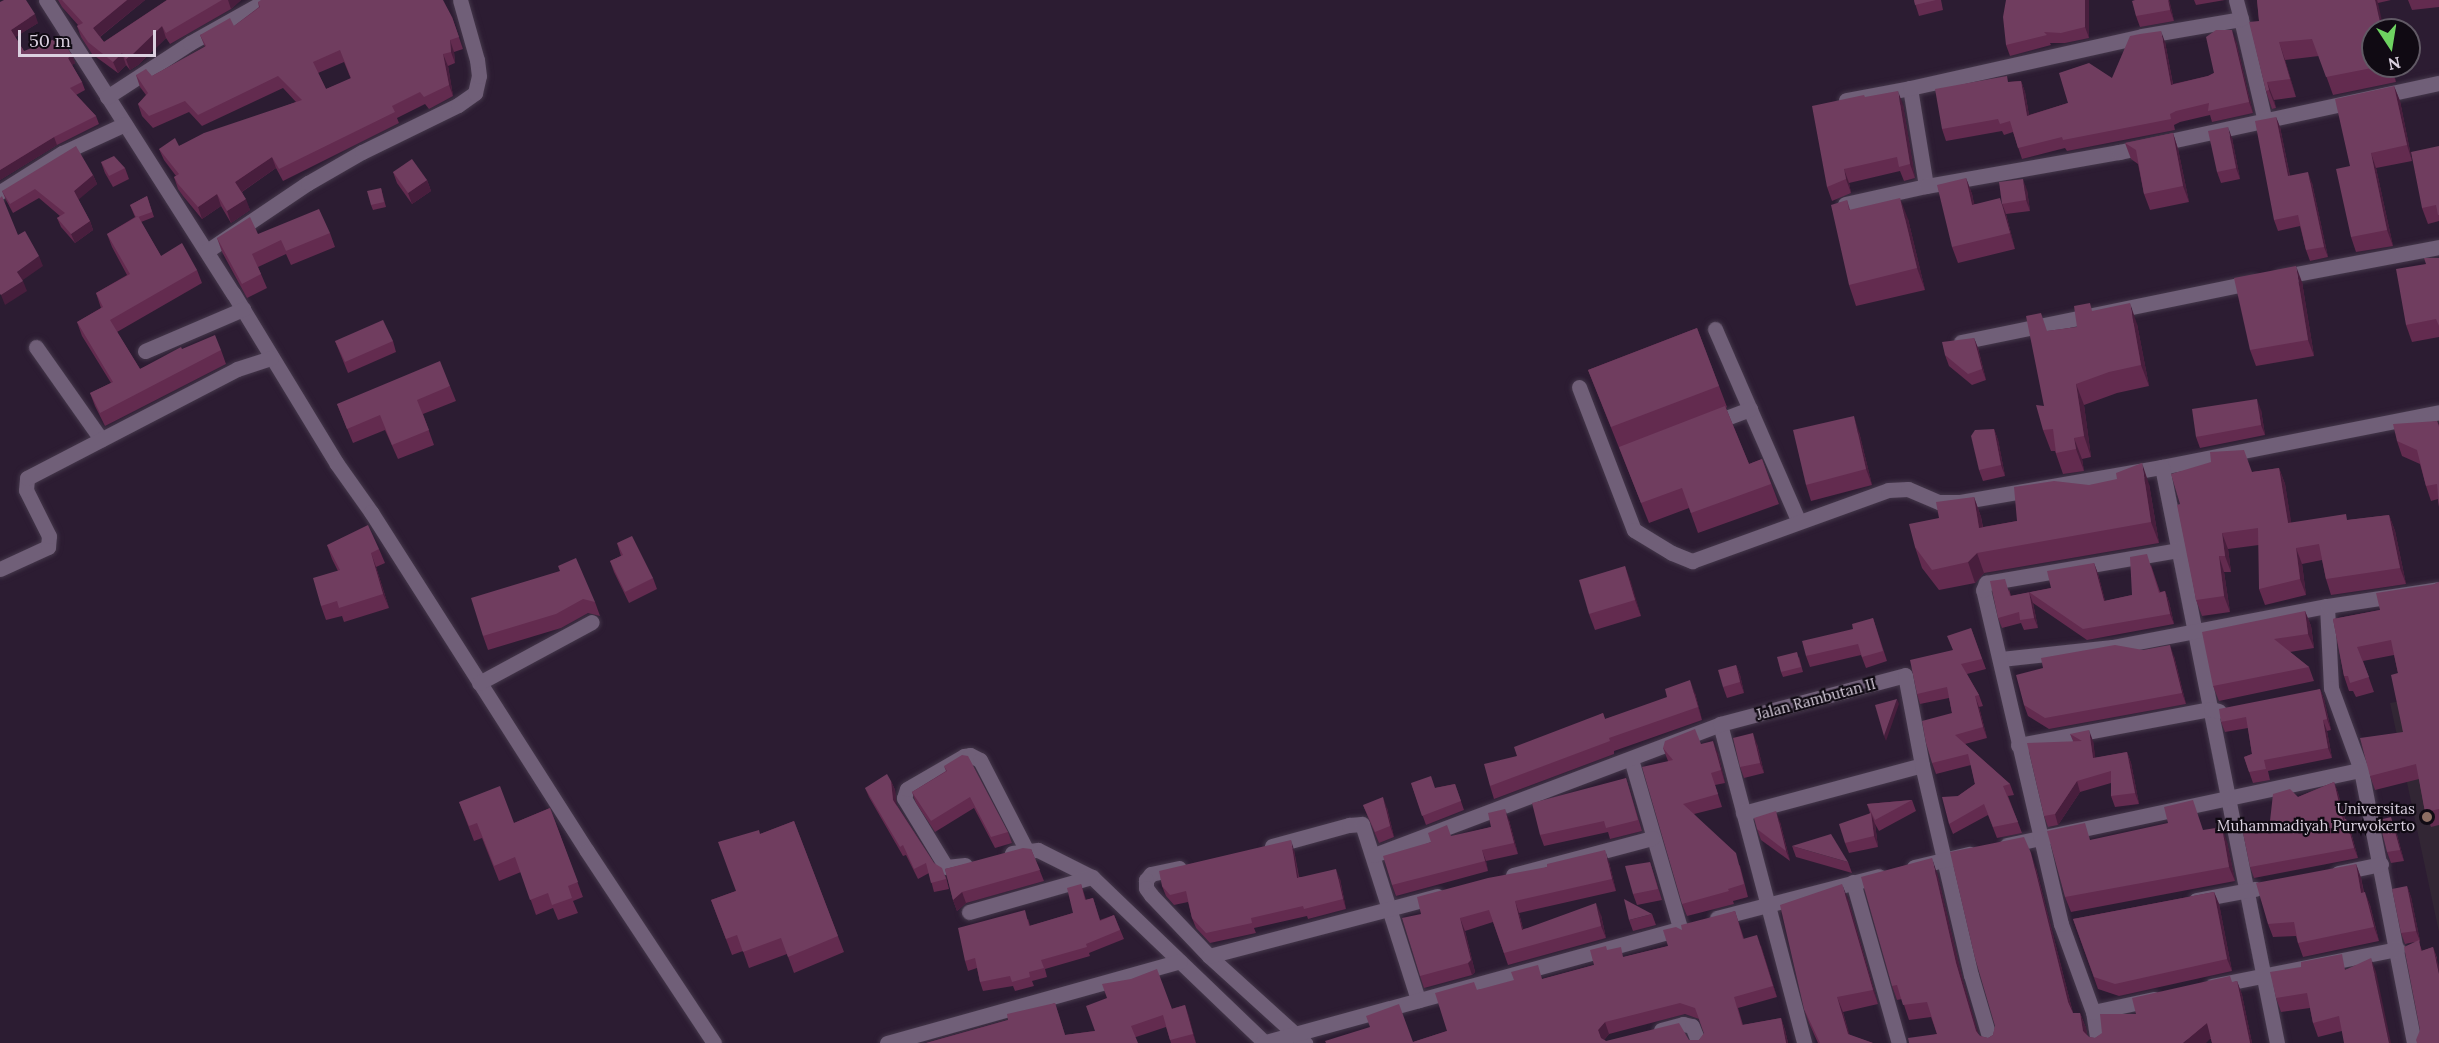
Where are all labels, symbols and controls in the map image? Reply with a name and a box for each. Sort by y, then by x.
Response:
scale bar [21,18,159,56]
north arrow [2361,18,2421,78]
text: 50 m [29,29,71,52]
text: N [2386,53,2402,75]
street label: Jalan Rambutan II [1754,674,1878,724]
place label: Universitas Muhammadiyah Purwokerto [2217,799,2415,834]
marker: Universitas Muhammadiyah Purwokerto [2420,810,2434,824]

